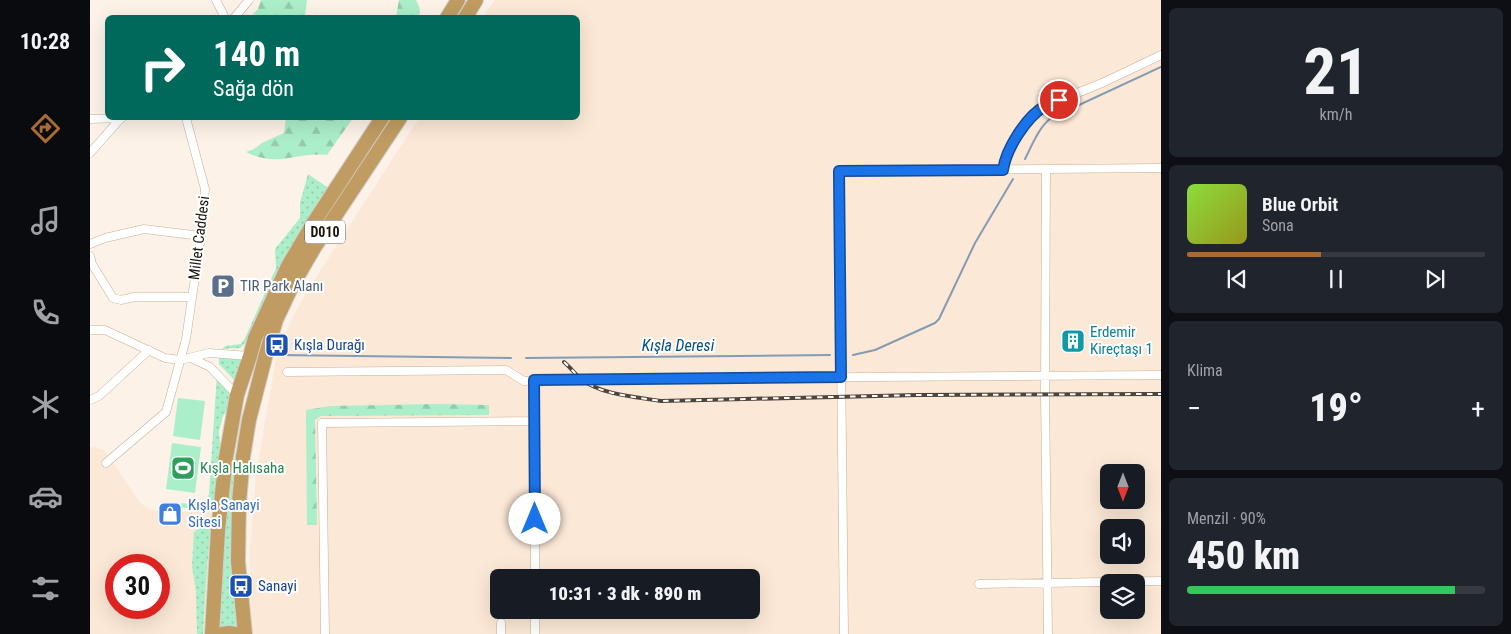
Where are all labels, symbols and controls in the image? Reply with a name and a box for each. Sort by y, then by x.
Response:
text: 10:28 [20,29,70,54]
text: 140 m [213,34,300,75]
text: 21 [1303,34,1369,110]
icon: right [130,35,195,100]
text: Sağa dön [213,76,294,101]
pin [1038,79,1080,121]
icon: arrive [1045,86,1073,114]
text: km/h [1320,105,1352,124]
icon: directions [28,111,63,146]
text: Blue Orbit [1262,193,1338,216]
street label: Millet Caddesi [185,195,213,281]
icon: music [28,203,63,238]
text: Sona [1262,216,1294,235]
road number: D010 [305,220,345,243]
icon: previous [1223,265,1251,293]
icon: pause [1322,265,1350,293]
icon: next [1421,265,1449,293]
parking icon: TIR Park Alanı [210,273,236,299]
place label: TIR Park Alanı [240,277,323,295]
icon: phone [28,295,63,330]
place label: Erdemir Kireçtaşı 1 [1090,323,1153,358]
building icon: Erdemir Kireçtaşı 1 [1060,328,1086,354]
bus stop icon: Kışla Durağı [264,332,290,358]
place label: Kışla Durağı [294,336,365,354]
water label: Kışla Deresi [642,336,715,355]
text: Klima [1187,361,1223,380]
text: 19° [1309,386,1363,430]
icon: climate [28,387,63,422]
text: − [1187,392,1201,425]
text: + [1471,392,1485,425]
sports icon: Kışla Halısaha [170,455,196,481]
place label: Kışla Halısaha [200,459,285,477]
north arrow [1100,464,1145,509]
map controls [1100,464,1145,619]
icon: car [28,479,63,514]
position arrow [508,492,560,544]
place label: Kışla Sanayi Sitesi [188,496,260,531]
shop icon: Kışla Sanayi Sitesi [157,501,183,527]
text: Menzil · 90% [1187,509,1266,528]
button: sound [1100,519,1145,564]
text: 450 km [1187,534,1300,578]
speed limit sign: 30 [105,554,170,619]
icon: filters [28,571,63,606]
bus stop icon: Sanayi [228,573,254,599]
button: layers [1100,574,1145,619]
place label: Sanayi [258,577,297,595]
text: 10:31 · 3 dk · 890 m [549,582,701,605]

